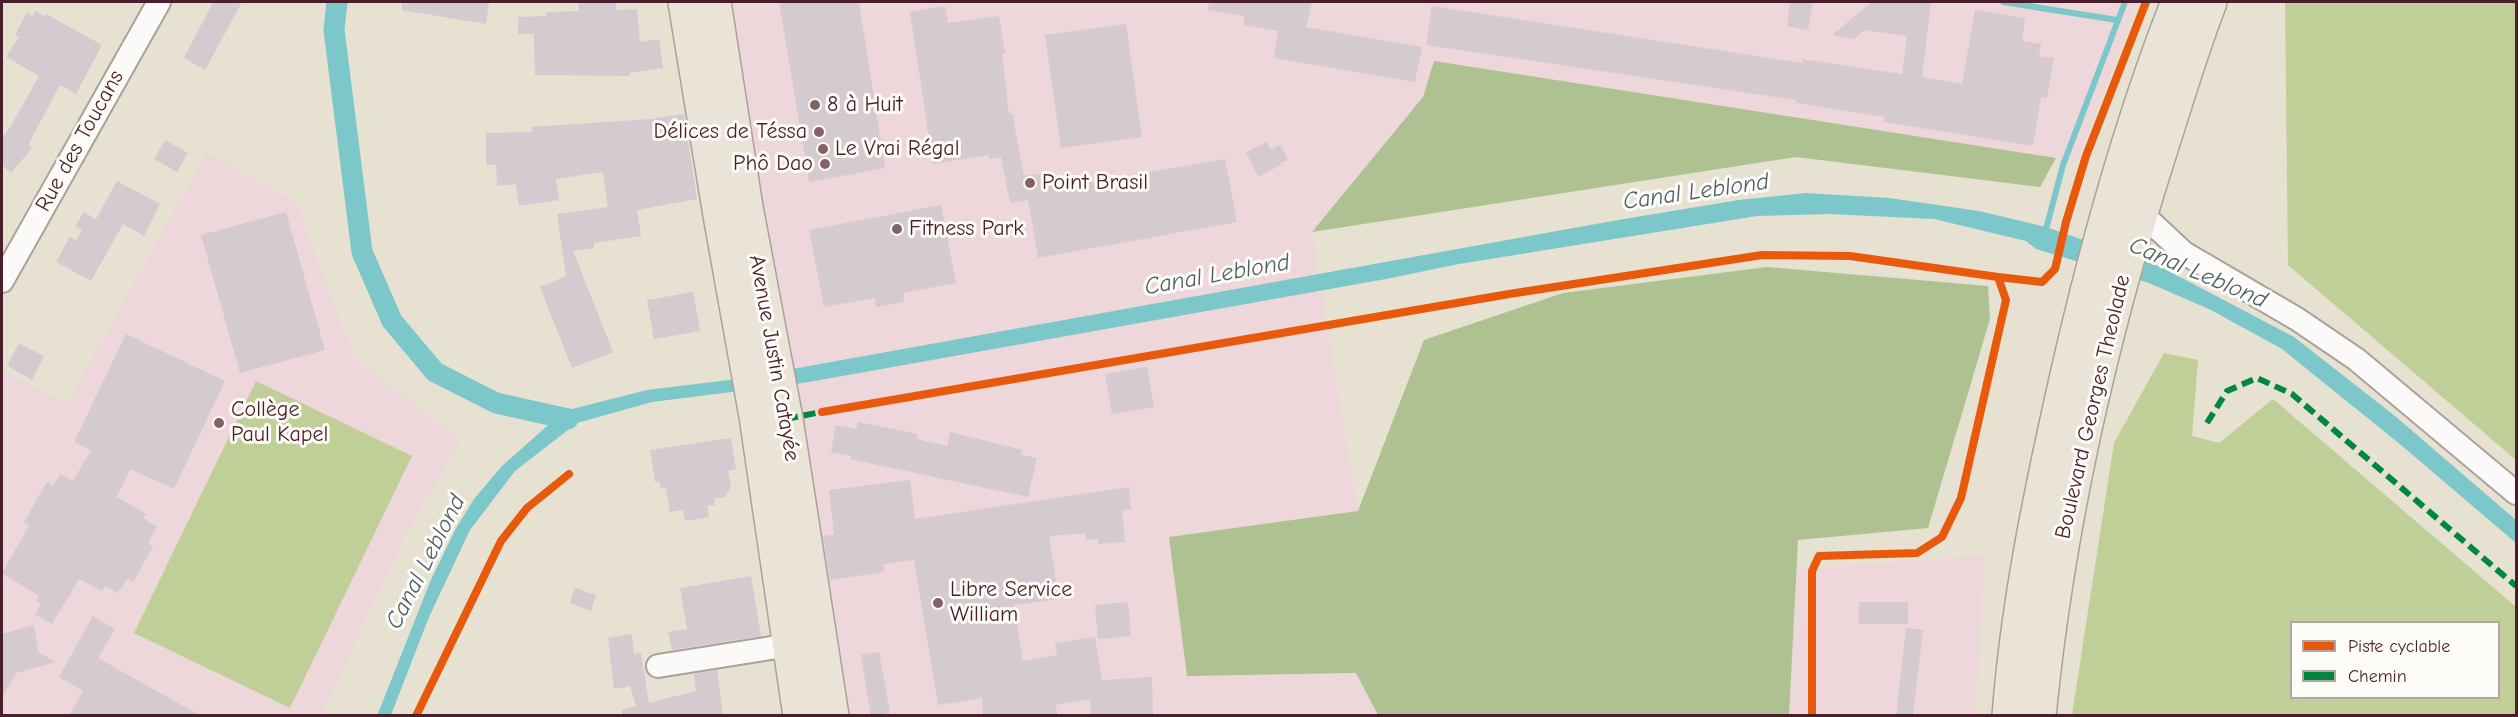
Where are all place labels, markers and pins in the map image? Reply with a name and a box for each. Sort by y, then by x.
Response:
place label: 8 à Huit [827,92,903,118]
marker: 8 à Huit [808,98,822,112]
place label: Délices de Téssa [653,119,807,145]
marker: Délices de Téssa [812,125,826,139]
place label: Le Vrai Régal [835,136,959,162]
marker: Le Vrai Régal [816,142,830,156]
place label: Phô Dao [733,151,813,177]
marker: Phô Dao [818,157,832,171]
place label: Point Brasil [1042,170,1148,196]
marker: Point Brasil [1023,176,1037,190]
place label: Fitness Park [909,216,1024,242]
marker: Fitness Park [890,222,904,236]
place label: Collège Paul Kapel [231,397,328,448]
marker: Collège Paul Kapel [212,416,226,430]
place label: Libre Service William [950,577,1072,628]
marker: Libre Service William [931,596,945,610]

